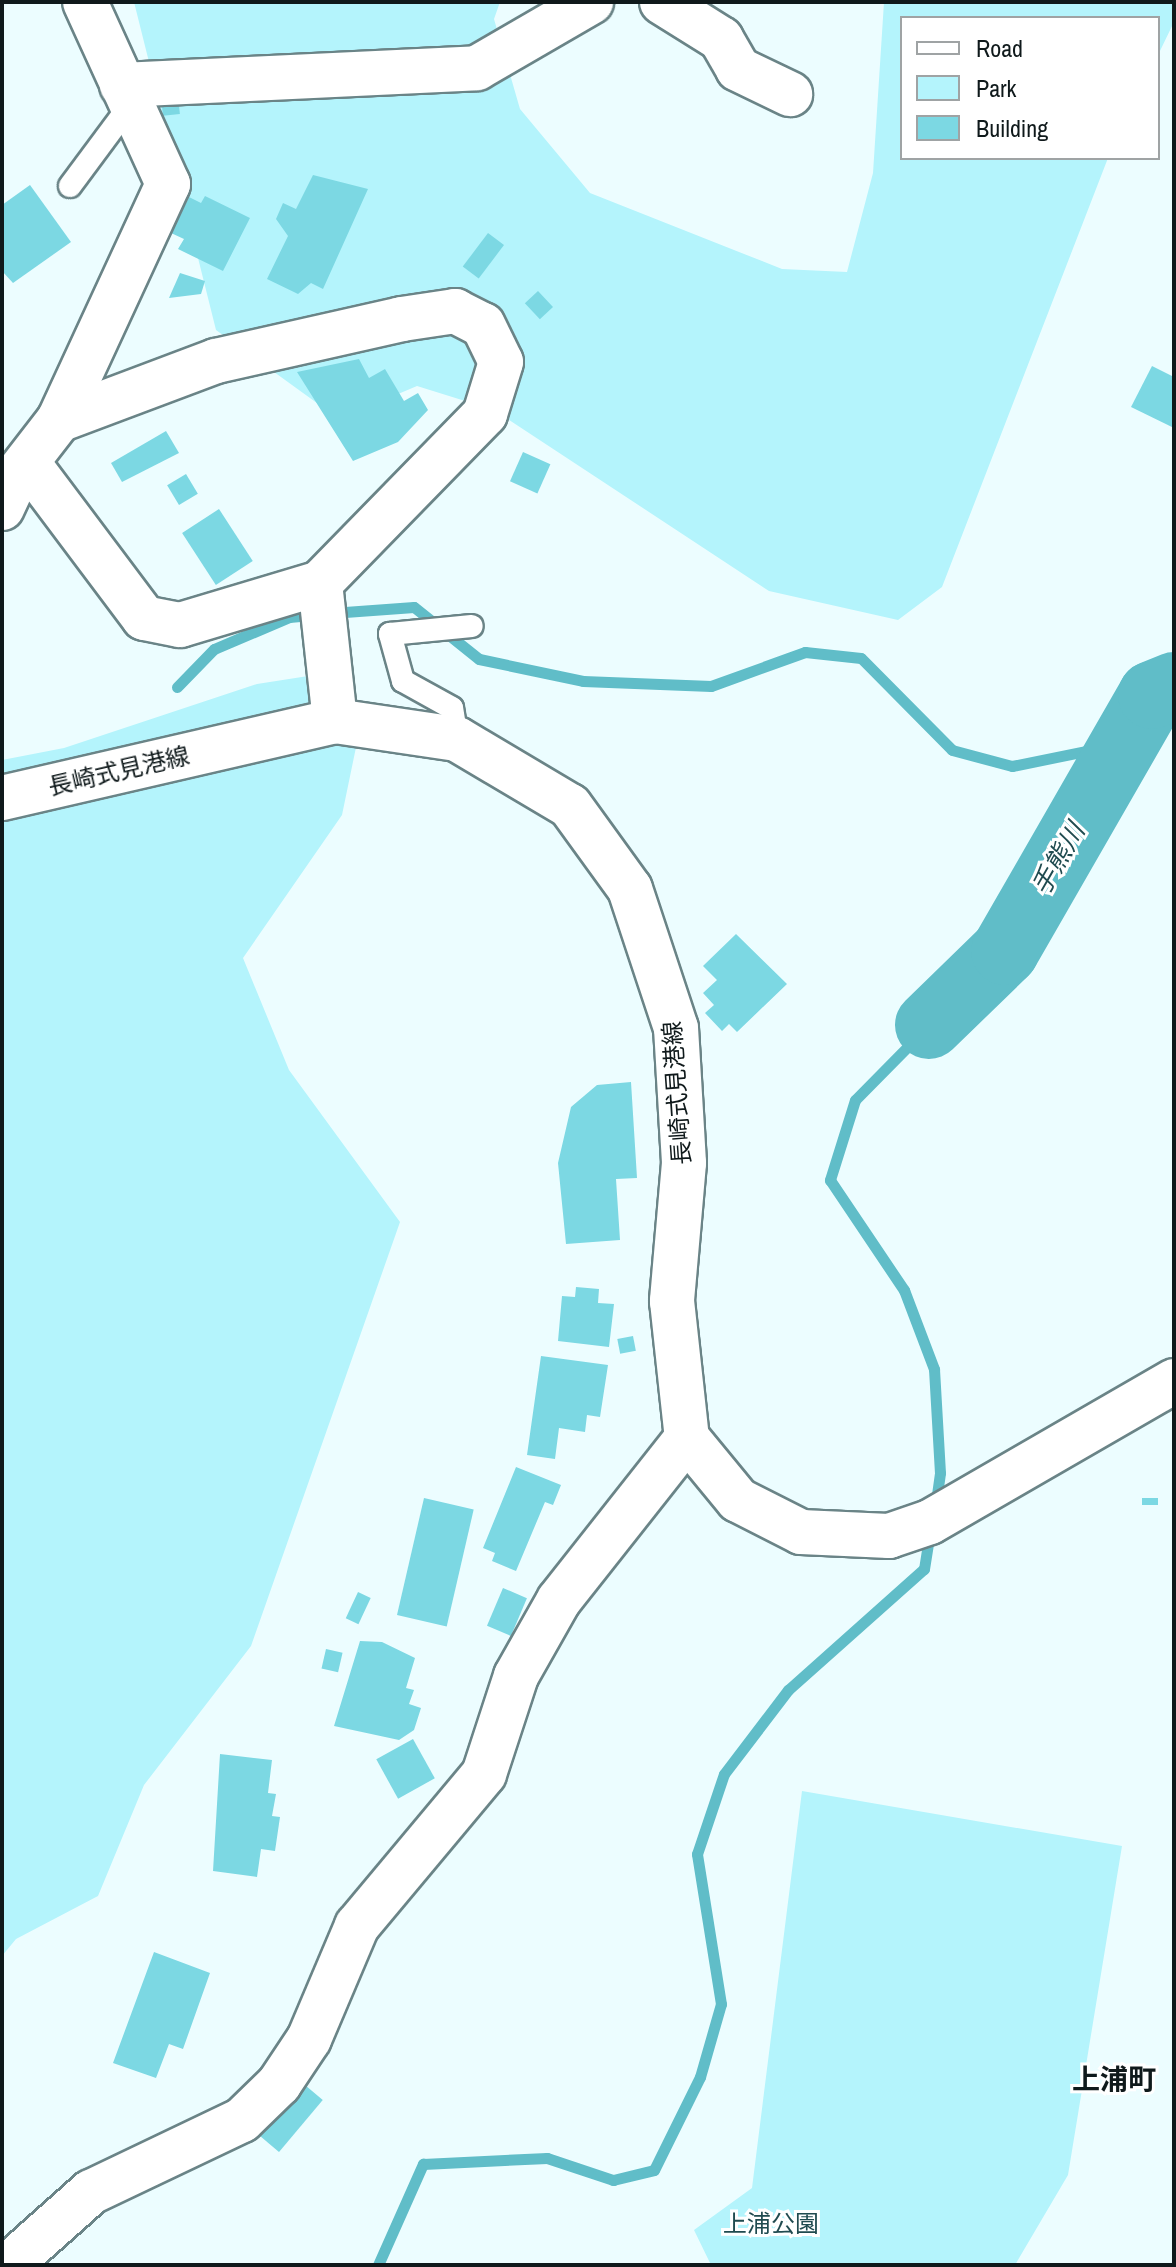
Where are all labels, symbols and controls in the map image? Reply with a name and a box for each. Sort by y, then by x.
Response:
legend [900,16,1160,160]
text: Road [976,32,1023,64]
text: Park [976,72,1016,104]
text: Building [976,112,1048,144]
street label: 長崎式見港線 [46,741,192,801]
water label: 手熊川 [1025,817,1091,901]
street label: 長崎式見港線 [658,1020,696,1166]
district label: 上浦町 [1072,2062,1156,2096]
park label: 上浦公園 [723,2210,819,2238]

